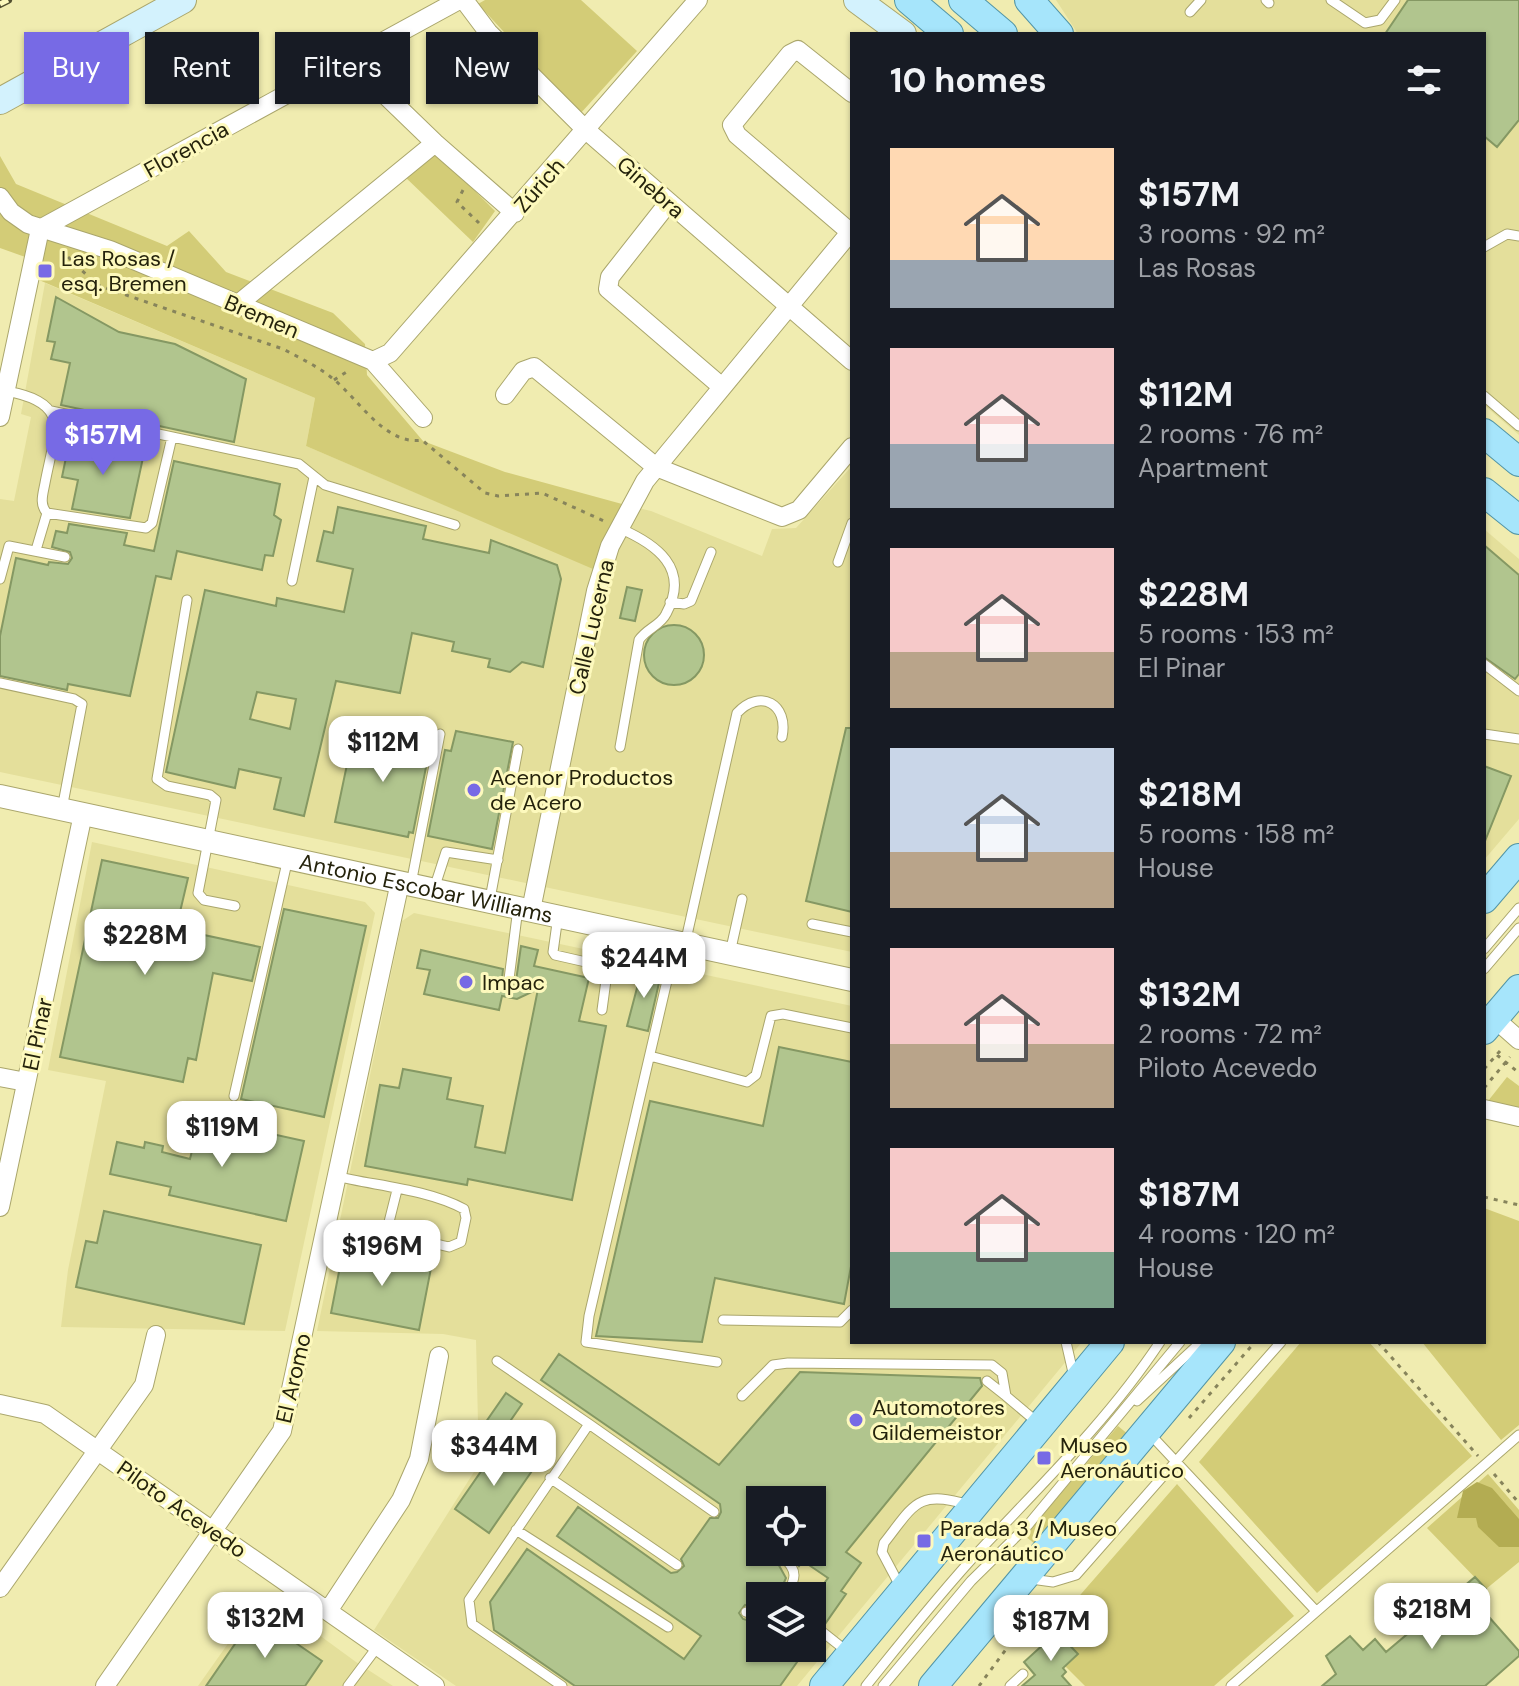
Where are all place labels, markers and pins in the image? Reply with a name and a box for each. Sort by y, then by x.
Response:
place label: Las Rosas / esq. Bremen [61,244,187,298]
marker: Las Rosas / esq. Bremen [36,262,54,280]
pin: $157M [47,409,159,477]
pin: $112M [327,716,439,784]
place label: Acenor Productos de Acero [490,763,673,817]
marker: Acenor Productos de Acero [465,781,483,799]
pin: $228M [89,909,201,977]
pin: $244M [588,932,700,1000]
place label: Impac [482,968,545,997]
marker: Impac [457,973,475,991]
pin: $119M [166,1101,278,1169]
pin: $196M [326,1220,438,1288]
place label: Automotores Gildemeistor [872,1393,1005,1447]
marker: Automotores Gildemeistor [847,1411,865,1429]
pin: $344M [438,1420,550,1488]
place label: Museo Aeronáutico [1060,1431,1184,1485]
marker: Museo Aeronáutico [1035,1449,1053,1467]
place label: Parada 3 / Museo Aeronáutico [940,1514,1117,1568]
marker: Parada 3 / Museo Aeronáutico [915,1532,933,1550]
pin: $218M [1376,1583,1488,1651]
pin: $132M [209,1592,321,1660]
pin: $187M [995,1595,1107,1663]

